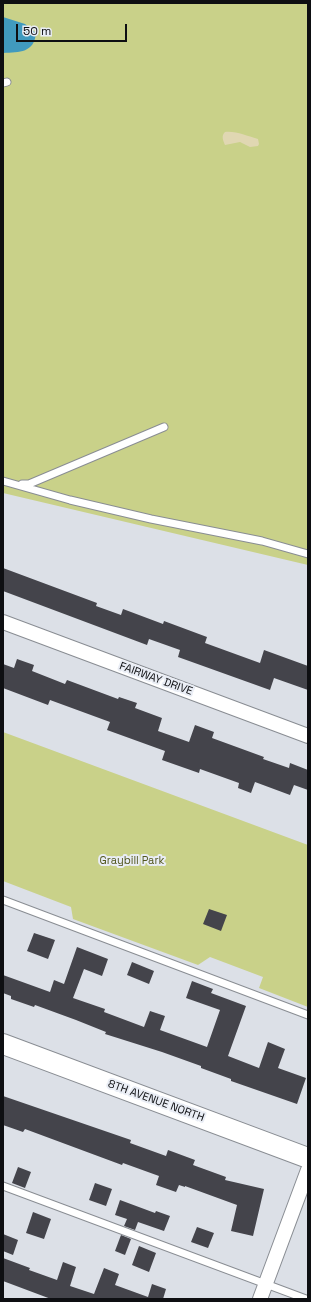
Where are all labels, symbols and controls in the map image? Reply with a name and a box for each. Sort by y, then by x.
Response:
scale bar [18,16,129,42]
text: 50 m [23,23,51,39]
street label: FAIRWAY DRIVE [118,660,194,698]
park label: Graybill Park [99,854,165,868]
street label: 8TH AVENUE NORTH [106,1077,206,1125]

